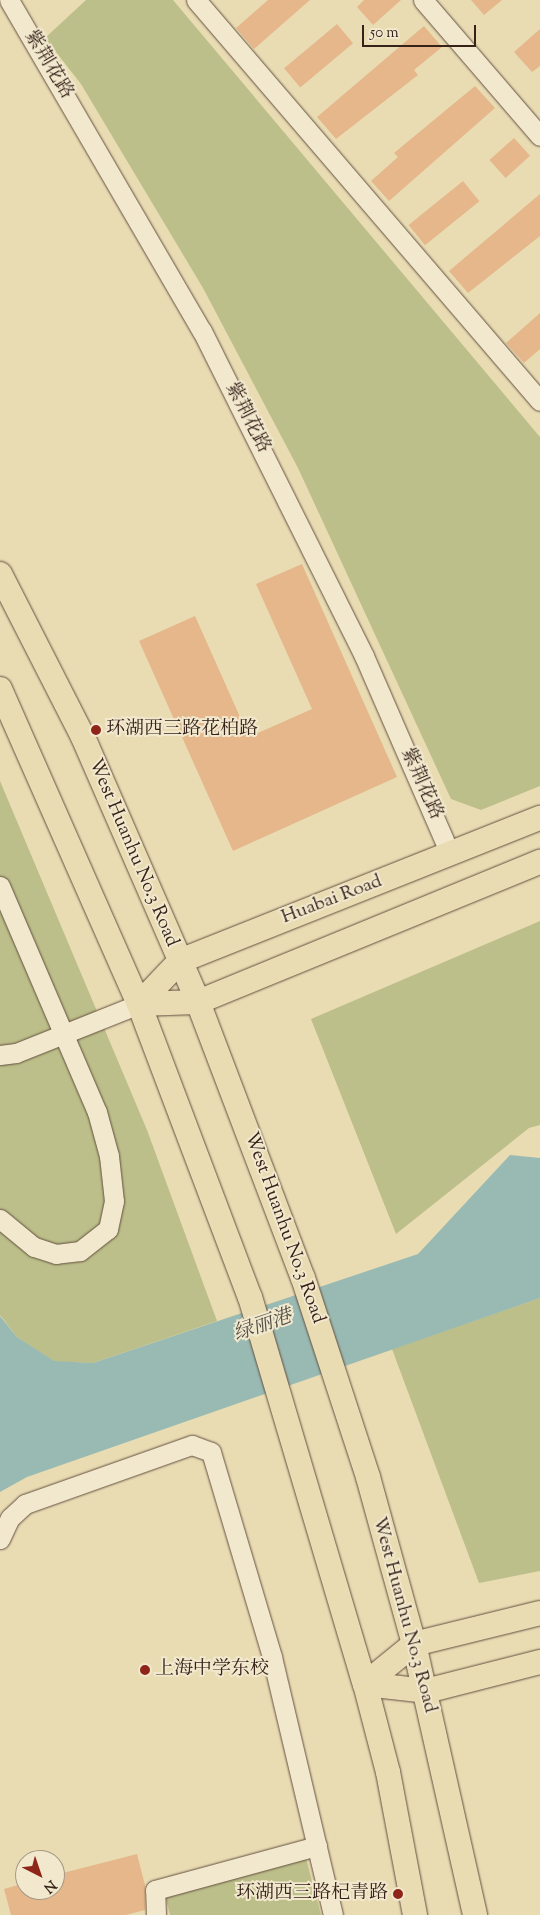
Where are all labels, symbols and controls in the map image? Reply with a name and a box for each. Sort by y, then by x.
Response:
scale bar [365,15,479,47]
text: 50 m [370,23,399,44]
street label: 紫荆花路 [19,27,77,103]
street label: 紫荆花路 [220,379,274,457]
place label: 环湖西三路花柏路 [106,719,258,741]
marker: 环湖西三路花柏路 [90,724,102,736]
street label: 紫荆花路 [395,745,447,823]
street label: West Huanhu No.3 Road [83,756,183,950]
street label: Huabai Road [279,870,385,930]
street label: West Huanhu No.3 Road [239,1129,329,1327]
water label: 绿丽港 [231,1305,295,1347]
street label: West Huanhu No.3 Road [367,1514,441,1716]
place label: 上海中学东校 [155,1659,269,1681]
marker: 上海中学东校 [139,1664,151,1676]
north arrow [15,1850,65,1900]
text: N [38,1874,60,1897]
place label: 环湖西三路杞青路 [236,1883,388,1905]
marker: 环湖西三路杞青路 [392,1888,404,1900]

